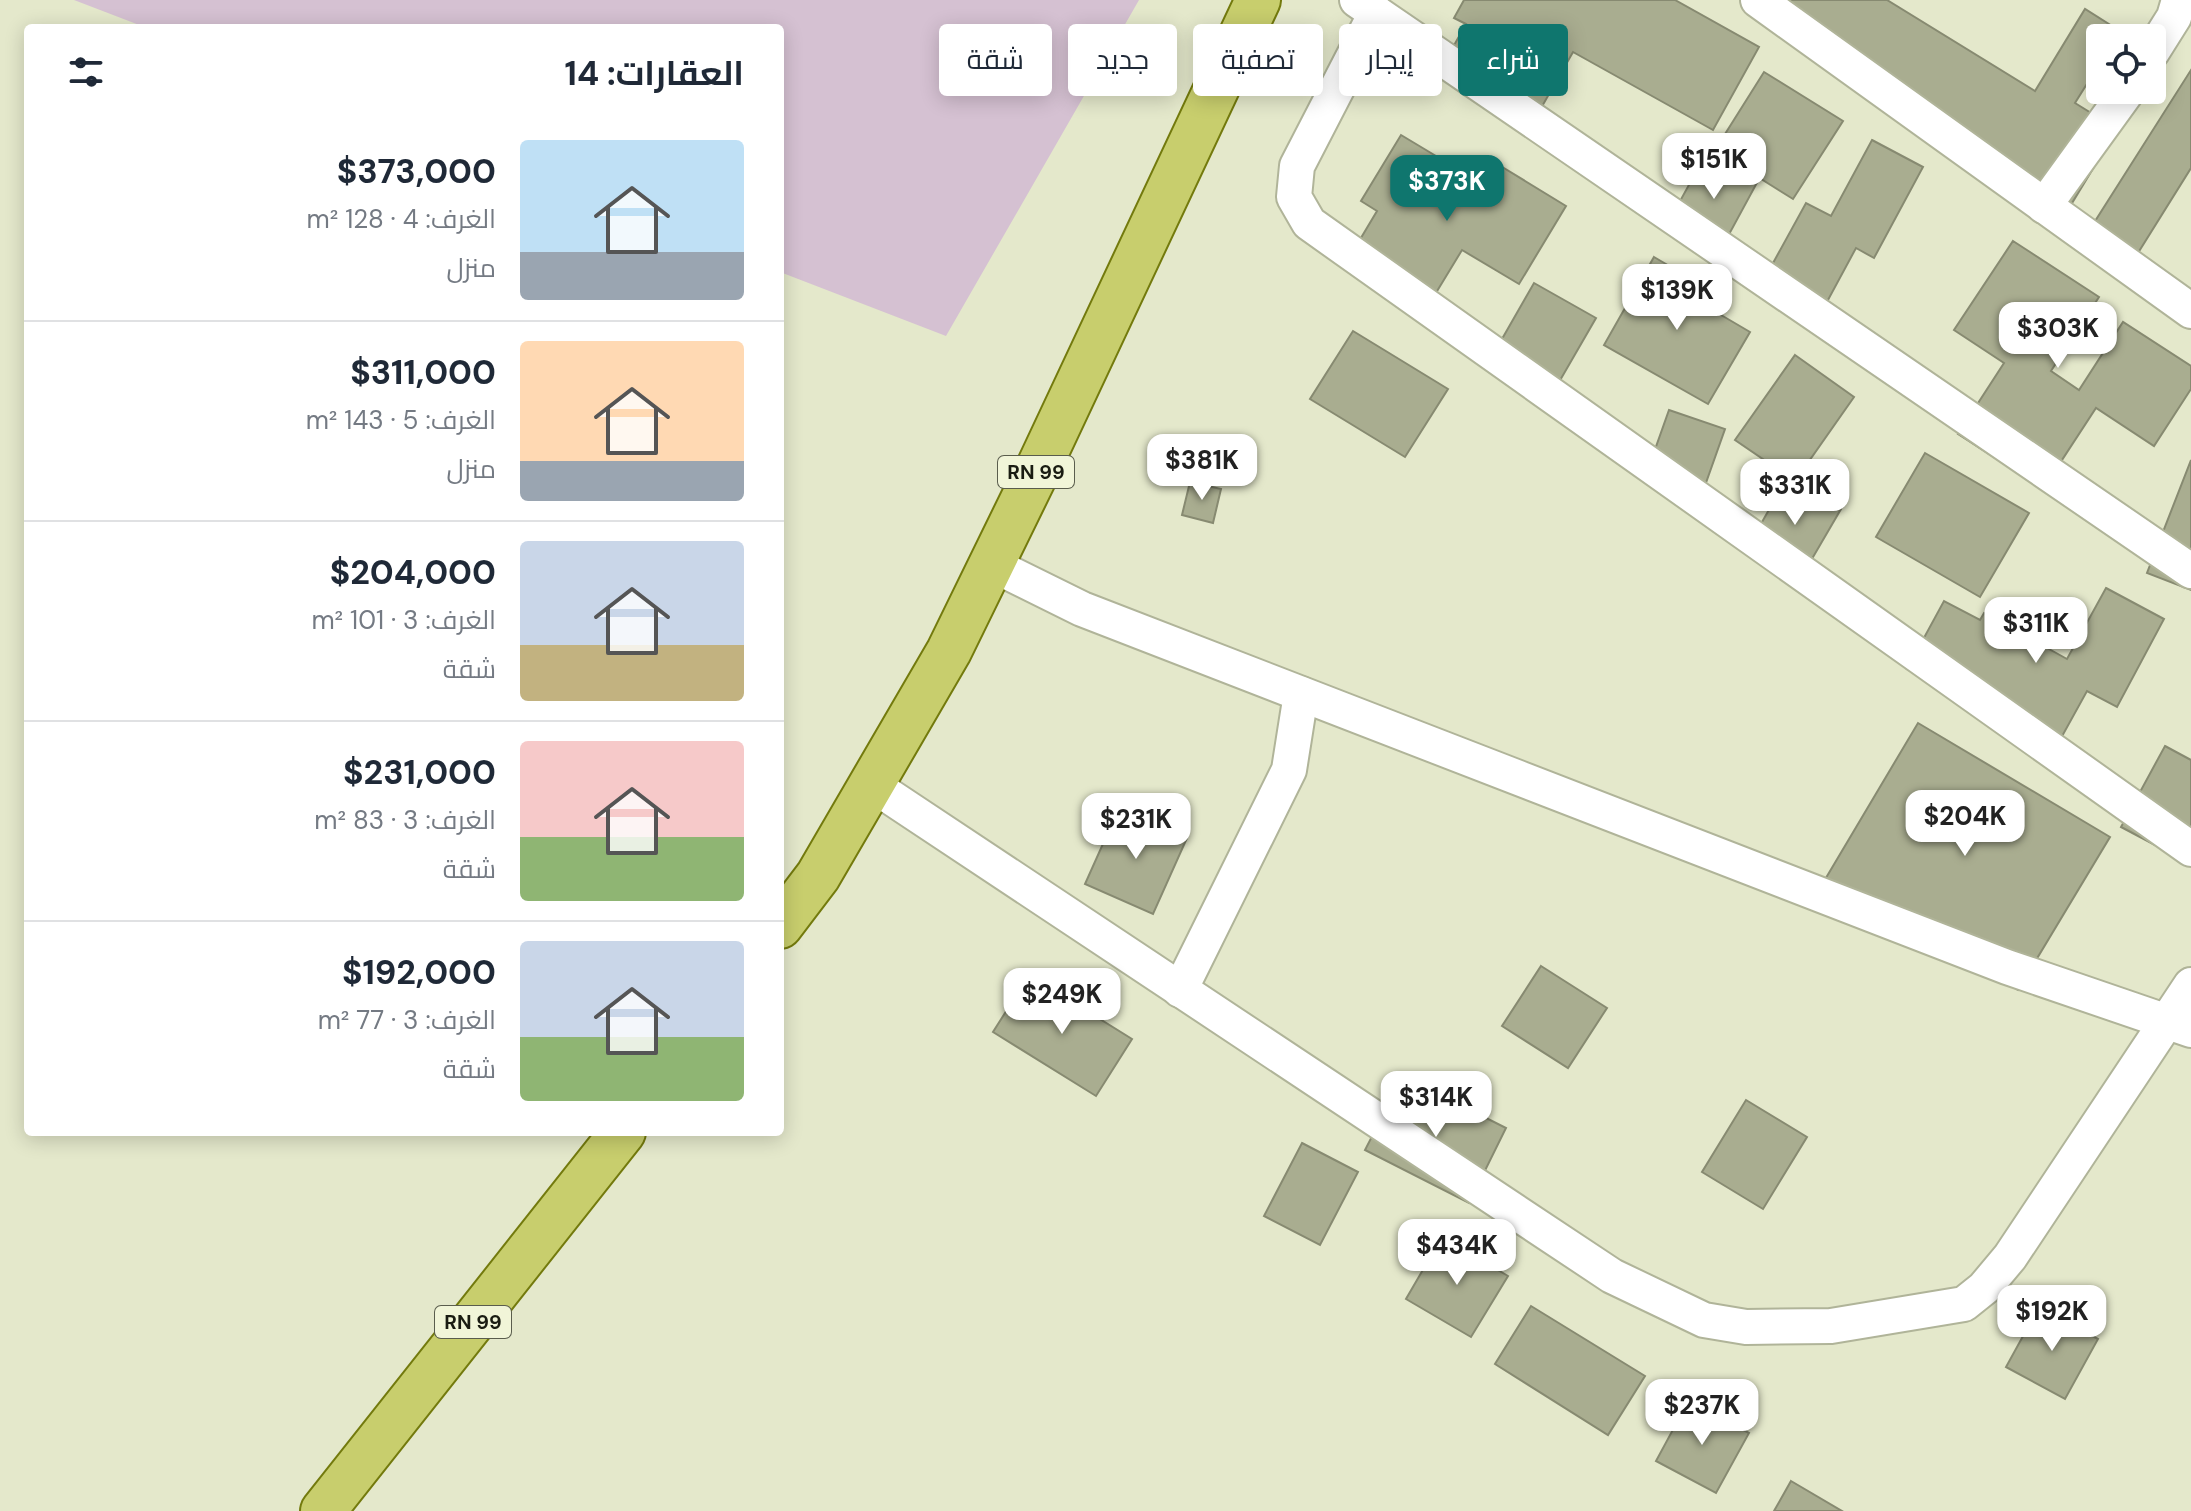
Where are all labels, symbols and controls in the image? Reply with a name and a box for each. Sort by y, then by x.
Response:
chip: شقة [939,24,1052,96]
chip: جديد [1068,24,1177,96]
chip: تصفية [1193,24,1323,96]
chip: إيجار [1339,24,1442,96]
chip: شراء [1458,24,1568,96]
map controls [2086,24,2166,104]
button: locate [2086,24,2166,104]
icon: filters [64,50,108,94]
text: العقارات: 14 [565,51,744,96]
pin: $151K [1658,133,1770,201]
text: $151K [1680,142,1748,176]
text: $373,000 [337,149,496,194]
pin: $373K [1391,155,1503,223]
text: $373K [1408,164,1486,198]
icon: home [584,172,680,268]
text: الغرف: 4 · 128 m² [307,202,496,236]
text: منزل [447,251,496,285]
pin: $139K [1621,264,1733,332]
text: $139K [1640,273,1714,307]
pin: $303K [2002,302,2114,370]
text: $303K [2017,311,2099,345]
text: $311,000 [350,350,496,395]
icon: home [584,373,680,469]
text: الغرف: 5 · 143 m² [306,403,496,437]
pin: $381K [1146,434,1258,502]
text: $381K [1165,443,1239,477]
text: منزل [447,452,496,486]
road number: RN 99 [998,456,1074,488]
pin: $331K [1739,459,1851,527]
text: $331K [1758,468,1832,502]
text: $204,000 [330,550,496,595]
icon: home [584,573,680,669]
pin: $311K [1980,597,2092,665]
text: الغرف: 3 · 101 m² [311,603,496,637]
text: $311K [2002,606,2070,640]
text: شقة [443,652,496,686]
text: $231,000 [343,750,496,795]
icon: home [584,773,680,869]
pin: $204K [1909,790,2021,858]
pin: $231K [1080,793,1192,861]
text: $204K [1924,799,2006,833]
text: $231K [1100,802,1172,836]
text: الغرف: 3 · 83 m² [314,803,496,837]
text: شقة [443,852,496,886]
text: $192,000 [342,950,496,995]
pin: $249K [1006,968,1118,1036]
icon: home [584,973,680,1069]
text: $249K [1022,977,1102,1011]
text: الغرف: 3 · 77 m² [318,1003,496,1037]
text: شقة [443,1052,496,1086]
pin: $314K [1380,1071,1492,1139]
text: $314K [1399,1080,1473,1114]
pin: $434K [1401,1219,1513,1287]
text: $434K [1416,1228,1498,1262]
pin: $192K [1996,1285,2108,1353]
text: $192K [2015,1294,2089,1328]
road number: RN 99 [435,1306,511,1338]
pin: $237K [1646,1379,1758,1447]
text: $237K [1663,1388,1741,1422]

